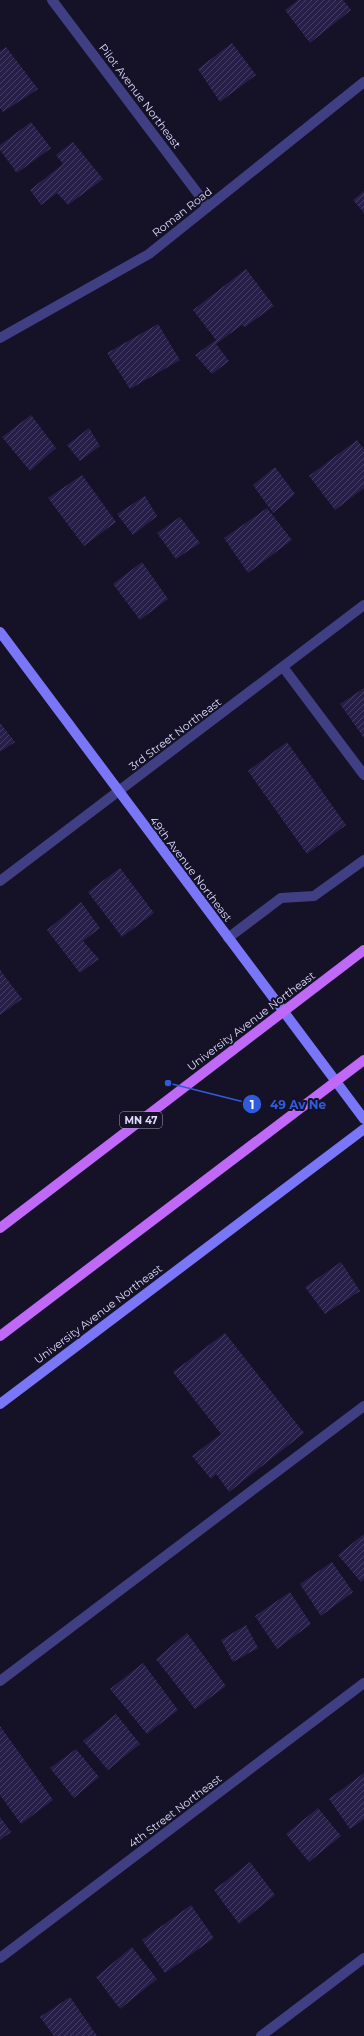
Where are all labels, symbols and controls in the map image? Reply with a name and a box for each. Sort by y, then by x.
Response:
street label: Pilot Avenue Northeast [96,41,184,152]
street label: Roman Road [149,184,215,240]
street label: 3rd Street Northeast [126,694,224,773]
street label: 49th Avenue Northeast [147,814,236,925]
street label: University Avenue Northeast [184,968,318,1074]
callout: 49 Av Ne [242,1092,334,1116]
text: 1 [250,1097,254,1112]
text: 49 Av Ne [270,1097,326,1112]
road number: MN 47 [120,1112,162,1128]
street label: University Avenue Northeast [31,1261,165,1367]
street label: 4th Street Northeast [126,1771,225,1851]

